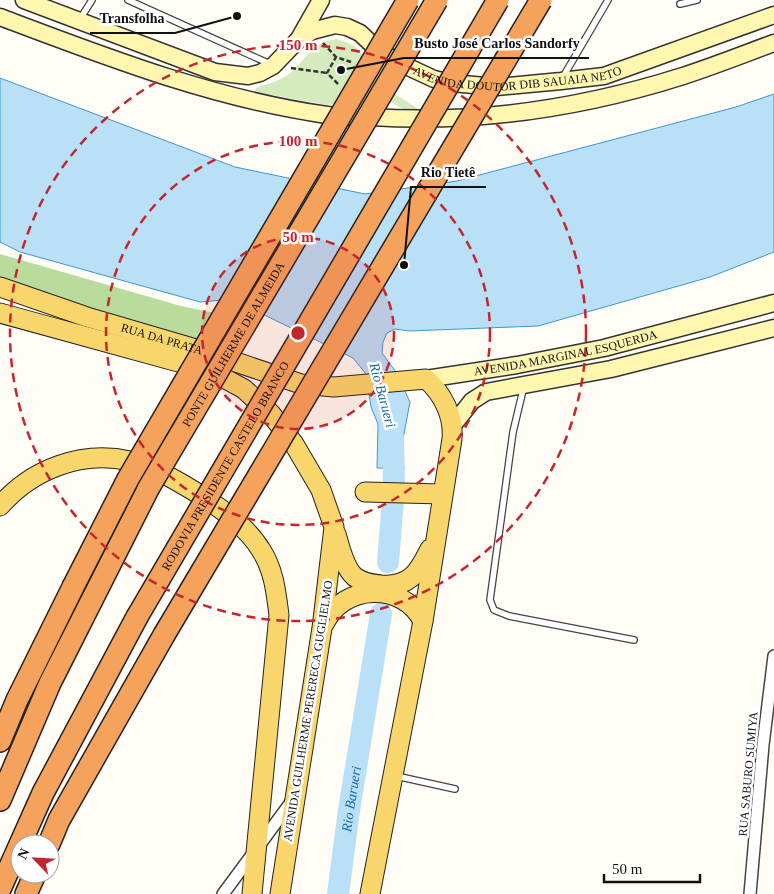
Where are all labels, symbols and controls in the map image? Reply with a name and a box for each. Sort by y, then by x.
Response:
callout: Transfolha [90,4,175,33]
text: Transfolha [99,11,165,26]
callout: Busto José Carlos Sandorfy [404,29,589,58]
text: Busto José Carlos Sandorfy [414,36,580,51]
text: 150 m [279,37,318,53]
street label: AVENIDA DOUTOR DIB SAUAIA NETO [411,58,623,76]
text: AVENIDA DOUTOR DIB SAUAIA NETO [411,63,624,94]
text: 100 m [279,133,318,149]
callout: Rio Tietê [411,158,486,187]
text: Rio Tietê [421,165,475,180]
text: 50 m [282,229,314,245]
street label: PONTE GUILHERME DE ALMEIDA [179,259,288,429]
street label: RUA DA PRATA [119,320,205,358]
centre of rings [289,324,307,342]
street label: AVENIDA MARGINAL ESQUERDA [473,327,659,379]
street label: RODOVIA PRESIDENTE CASTELO BRANCO [159,359,292,573]
water label: Rio Barueri [366,360,398,429]
street label: AVENIDA GUILHERME PERERECA GUGLIELMO [280,579,336,843]
street label: RUA SABURO SUMIYA [736,711,760,837]
water label: Rio Barueri [339,765,364,834]
north arrow [10,834,60,884]
text: N [15,846,33,861]
scale bar [604,852,700,884]
text: 50 m [612,861,643,877]

